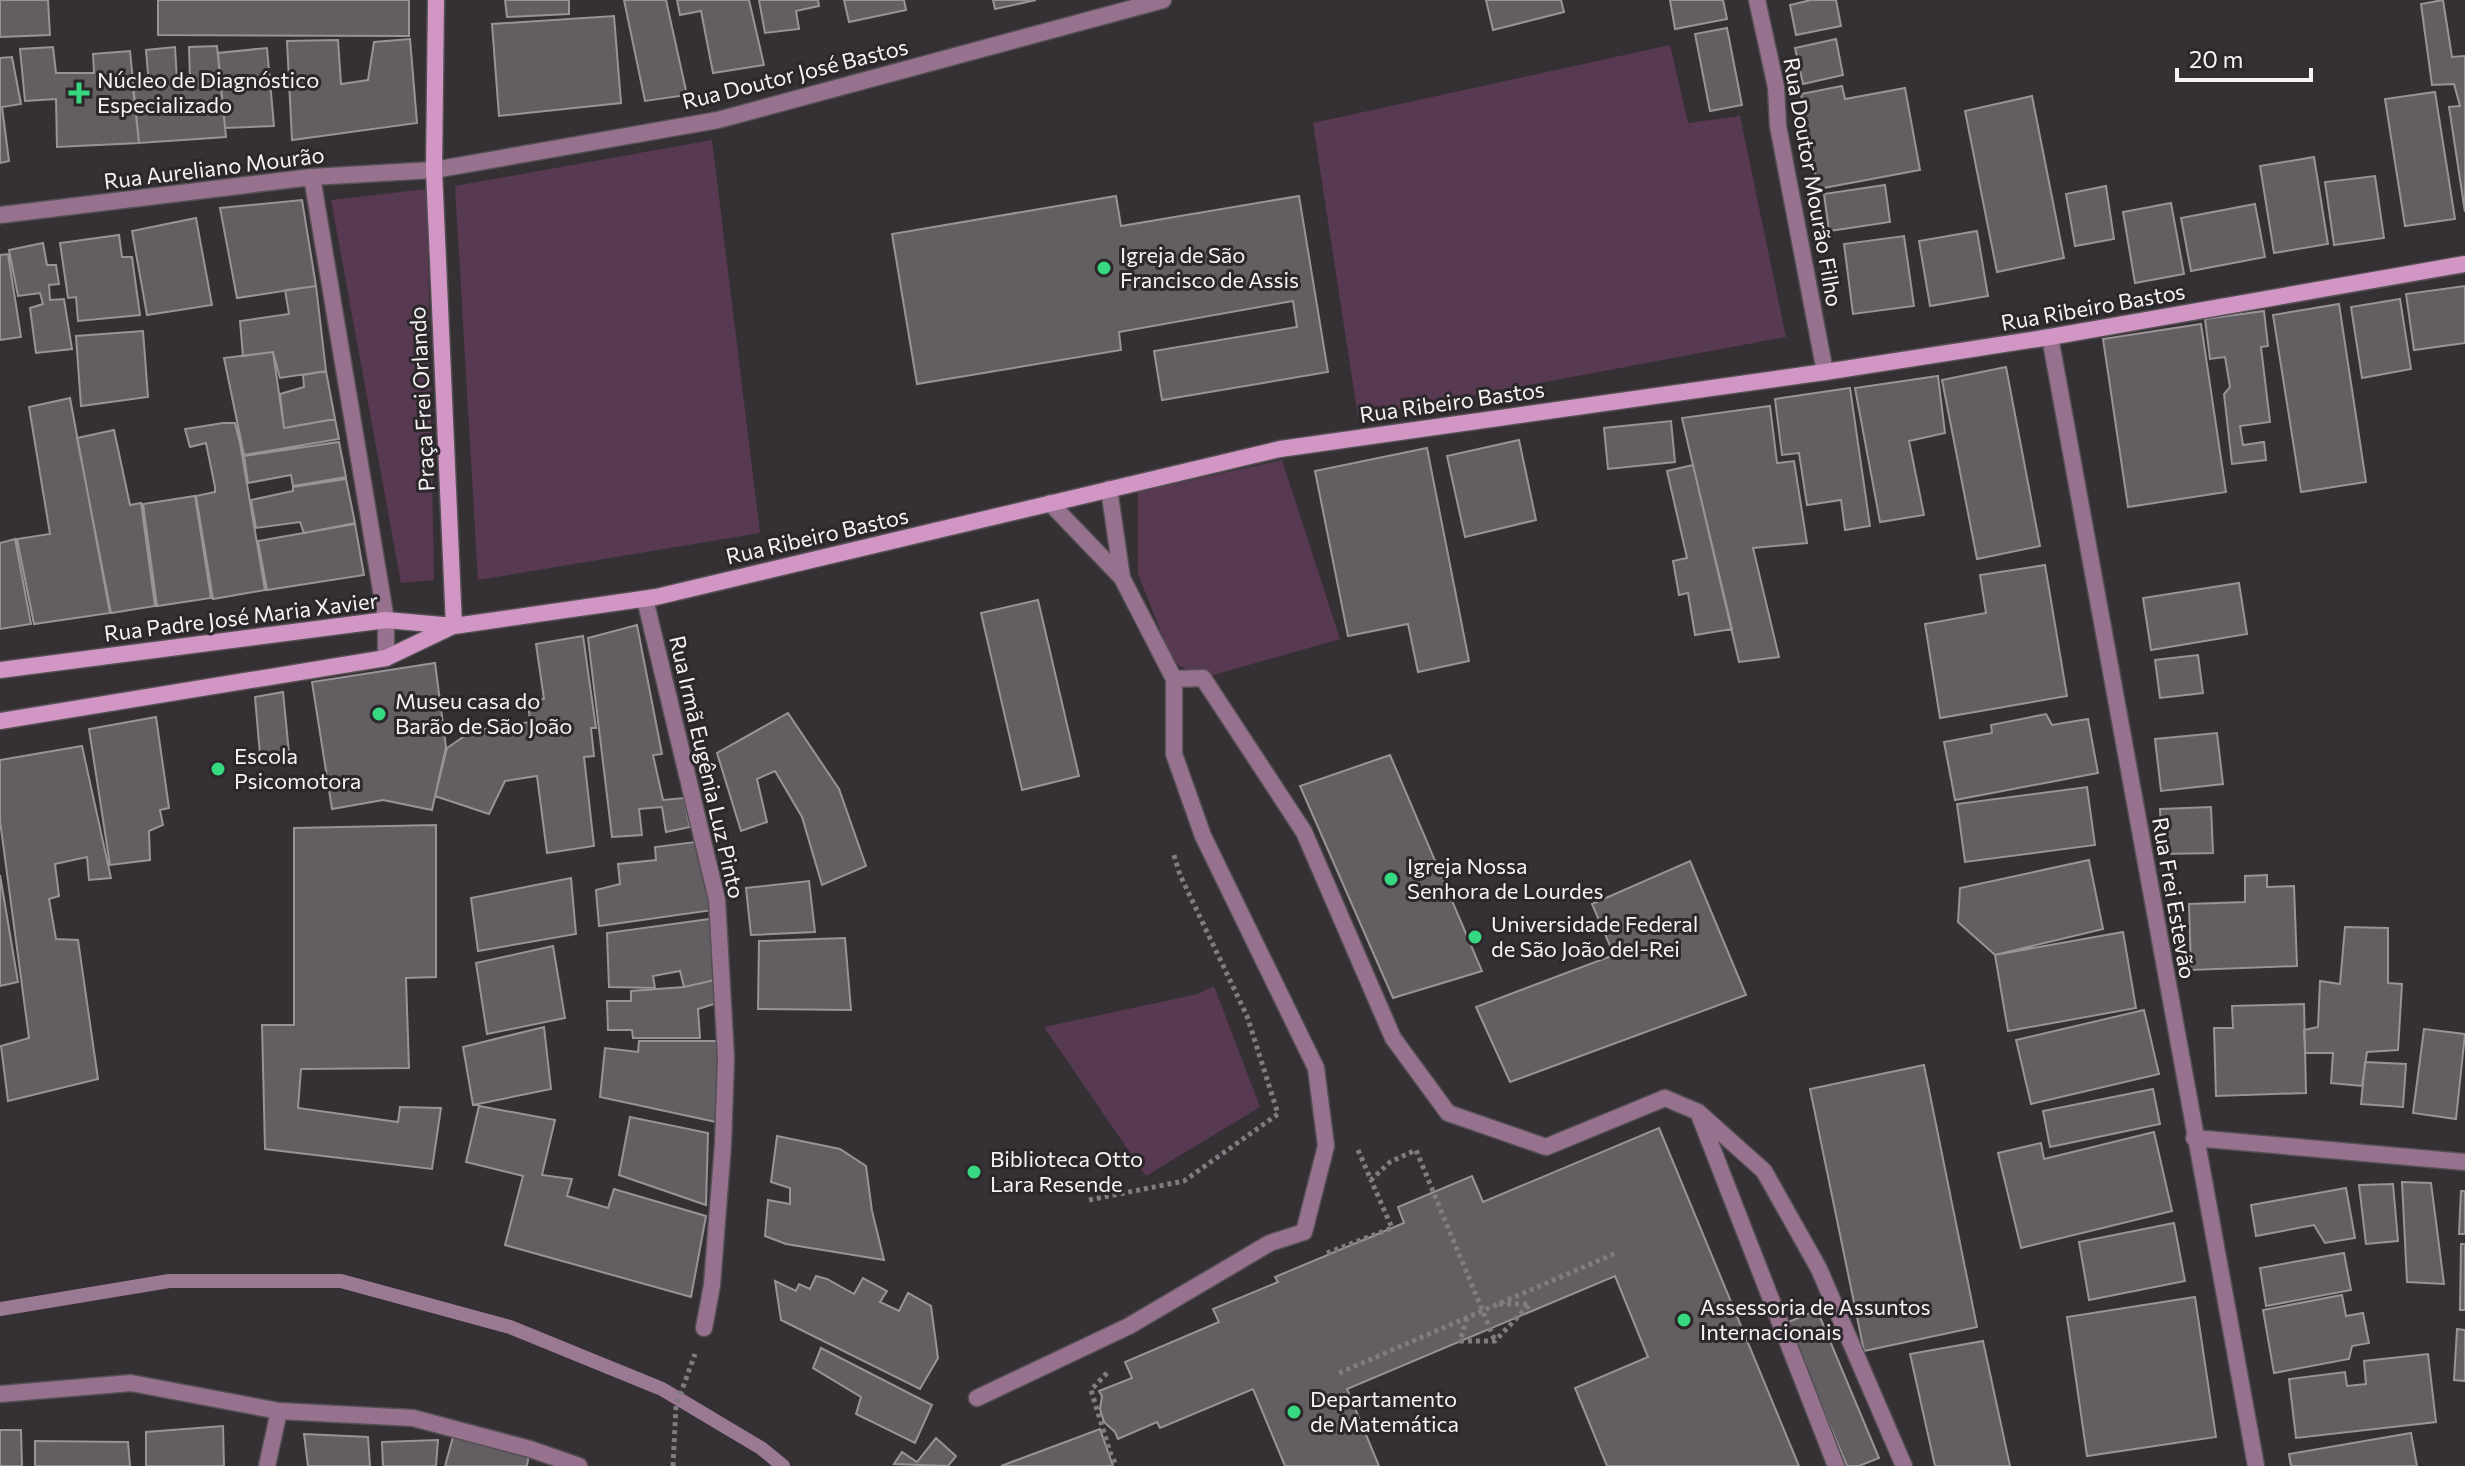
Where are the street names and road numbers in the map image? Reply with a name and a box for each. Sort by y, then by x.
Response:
street label: Rua Doutor José Bastos [679,32,911,115]
street label: Rua Doutor Mourão Filho [1778,55,1849,309]
street label: Rua Aureliano Mourão [102,141,326,194]
street label: Rua Ribeiro Bastos [1999,277,2187,336]
street label: Praça Frei Orlando [403,306,440,492]
street label: Rua Ribeiro Bastos [1358,375,1546,428]
street label: Rua Ribeiro Bastos [723,501,911,570]
street label: Rua Padre José Maria Xavier [102,586,380,647]
street label: Rua Irmã Eugênia Luz Pinto [664,633,751,901]
street label: Rua Frei Estevão [2147,815,2202,981]

